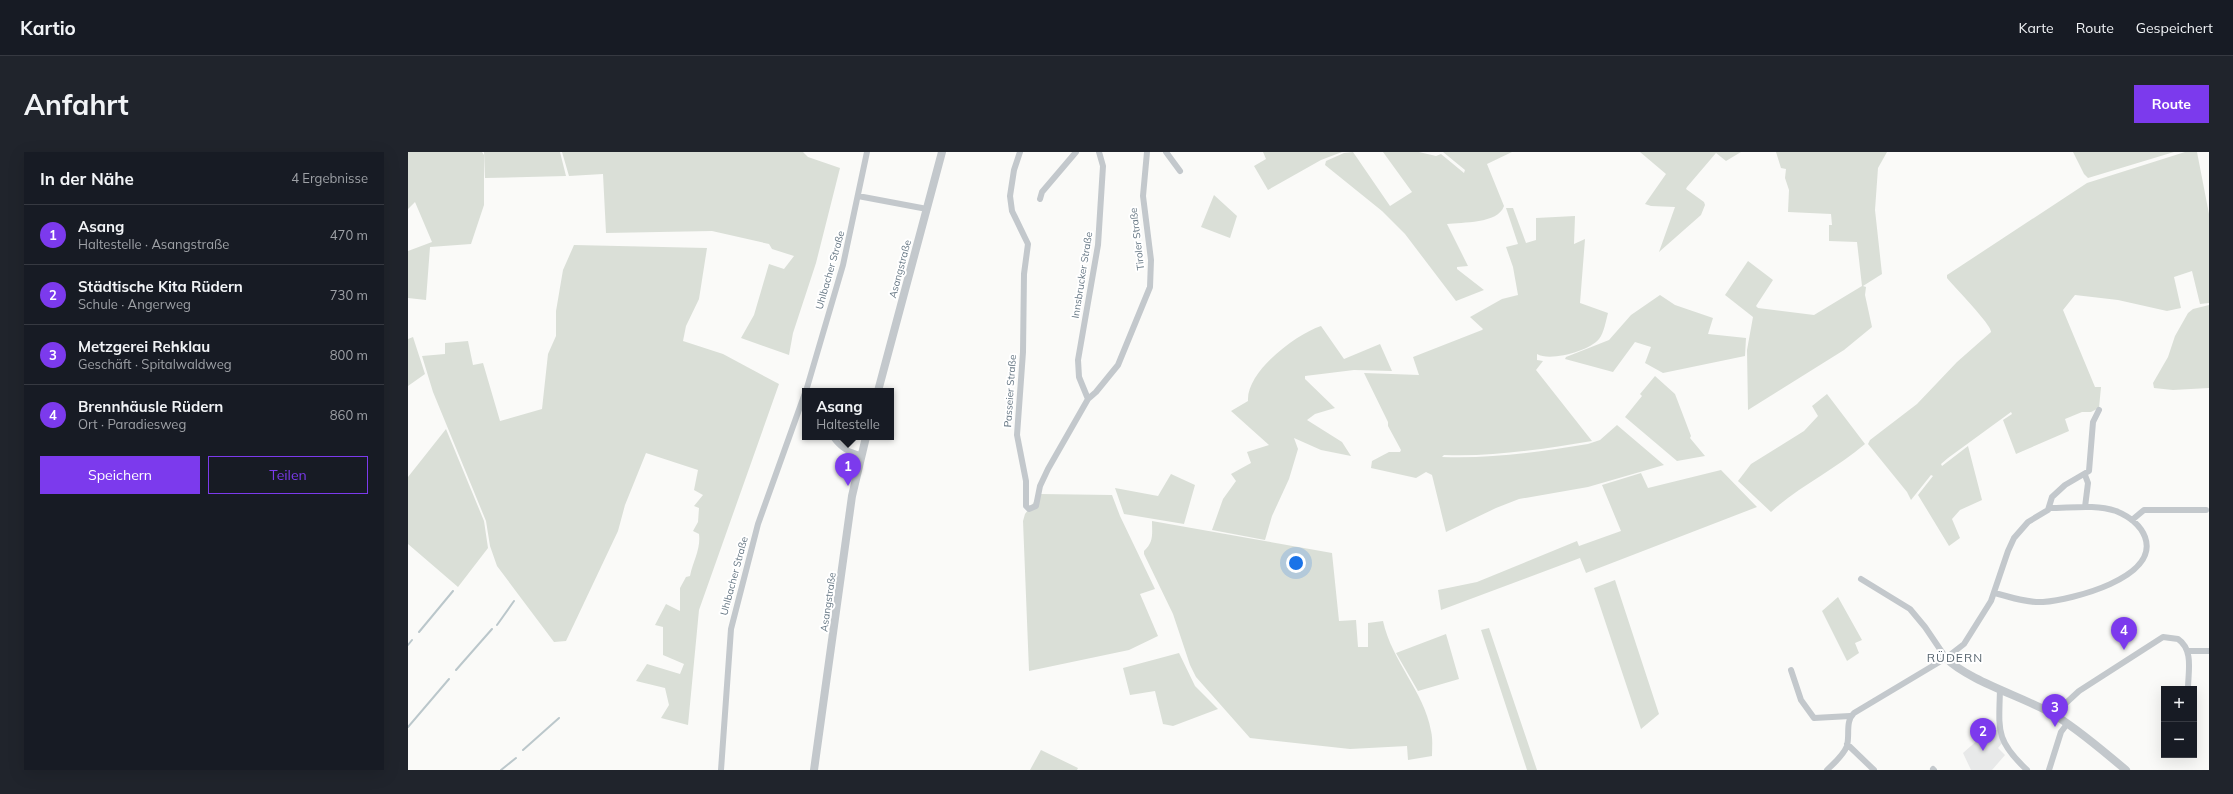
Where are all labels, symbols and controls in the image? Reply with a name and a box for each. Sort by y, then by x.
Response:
text: Kartio [20,16,76,40]
text: Karte [2019,19,2054,37]
text: Route [2076,19,2114,37]
text: Gespeichert [2136,19,2213,37]
button: Route [2134,85,2209,123]
text: Anfahrt [24,87,129,122]
text: In der Nähe [40,168,134,189]
text: 4 Ergebnisse [291,170,368,186]
street label: Tiroler Straße [1127,207,1147,271]
text: Asang [78,217,124,236]
text: 1 [49,227,57,243]
text: 470 m [330,227,368,243]
street label: Uhlbacher Straße [813,229,847,311]
street label: Innsbrucker Straße [1069,231,1095,319]
text: Haltestelle · Asangstraße [78,236,229,252]
street label: Asangstraße [886,238,914,300]
text: Städtische Kita Rüdern [78,277,243,296]
text: 2 [49,287,57,303]
text: 730 m [330,287,368,303]
text: Schule · Angerweg [78,296,191,312]
text: Metzgerei Rehklau [78,337,210,356]
text: 3 [49,347,57,363]
text: 800 m [330,347,368,363]
street label: Passeier Straße [1001,354,1019,428]
text: Geschäft · Spitalwaldweg [78,356,232,372]
popup [802,388,894,440]
text: Brennhäusle Rüdern [78,397,223,416]
text: Asang [816,397,863,416]
text: 4 [49,407,57,423]
text: 860 m [330,407,368,423]
text: Ort · Paradiesweg [78,416,186,432]
text: Haltestelle [816,416,880,432]
pin: 1 [835,453,861,486]
button: Speichern [40,456,200,494]
button: Teilen [208,456,368,494]
street label: Uhlbacher Straße [717,535,751,617]
your location [1286,553,1306,573]
street label: Asangstraße [817,571,839,633]
pin: 4 [2111,617,2137,650]
district label: RÜDERN [1927,650,1983,665]
map controls [2161,686,2197,758]
button: + [2161,686,2197,722]
pin: 3 [2042,694,2068,727]
pin: 2 [1970,718,1996,751]
button: − [2161,722,2197,758]

